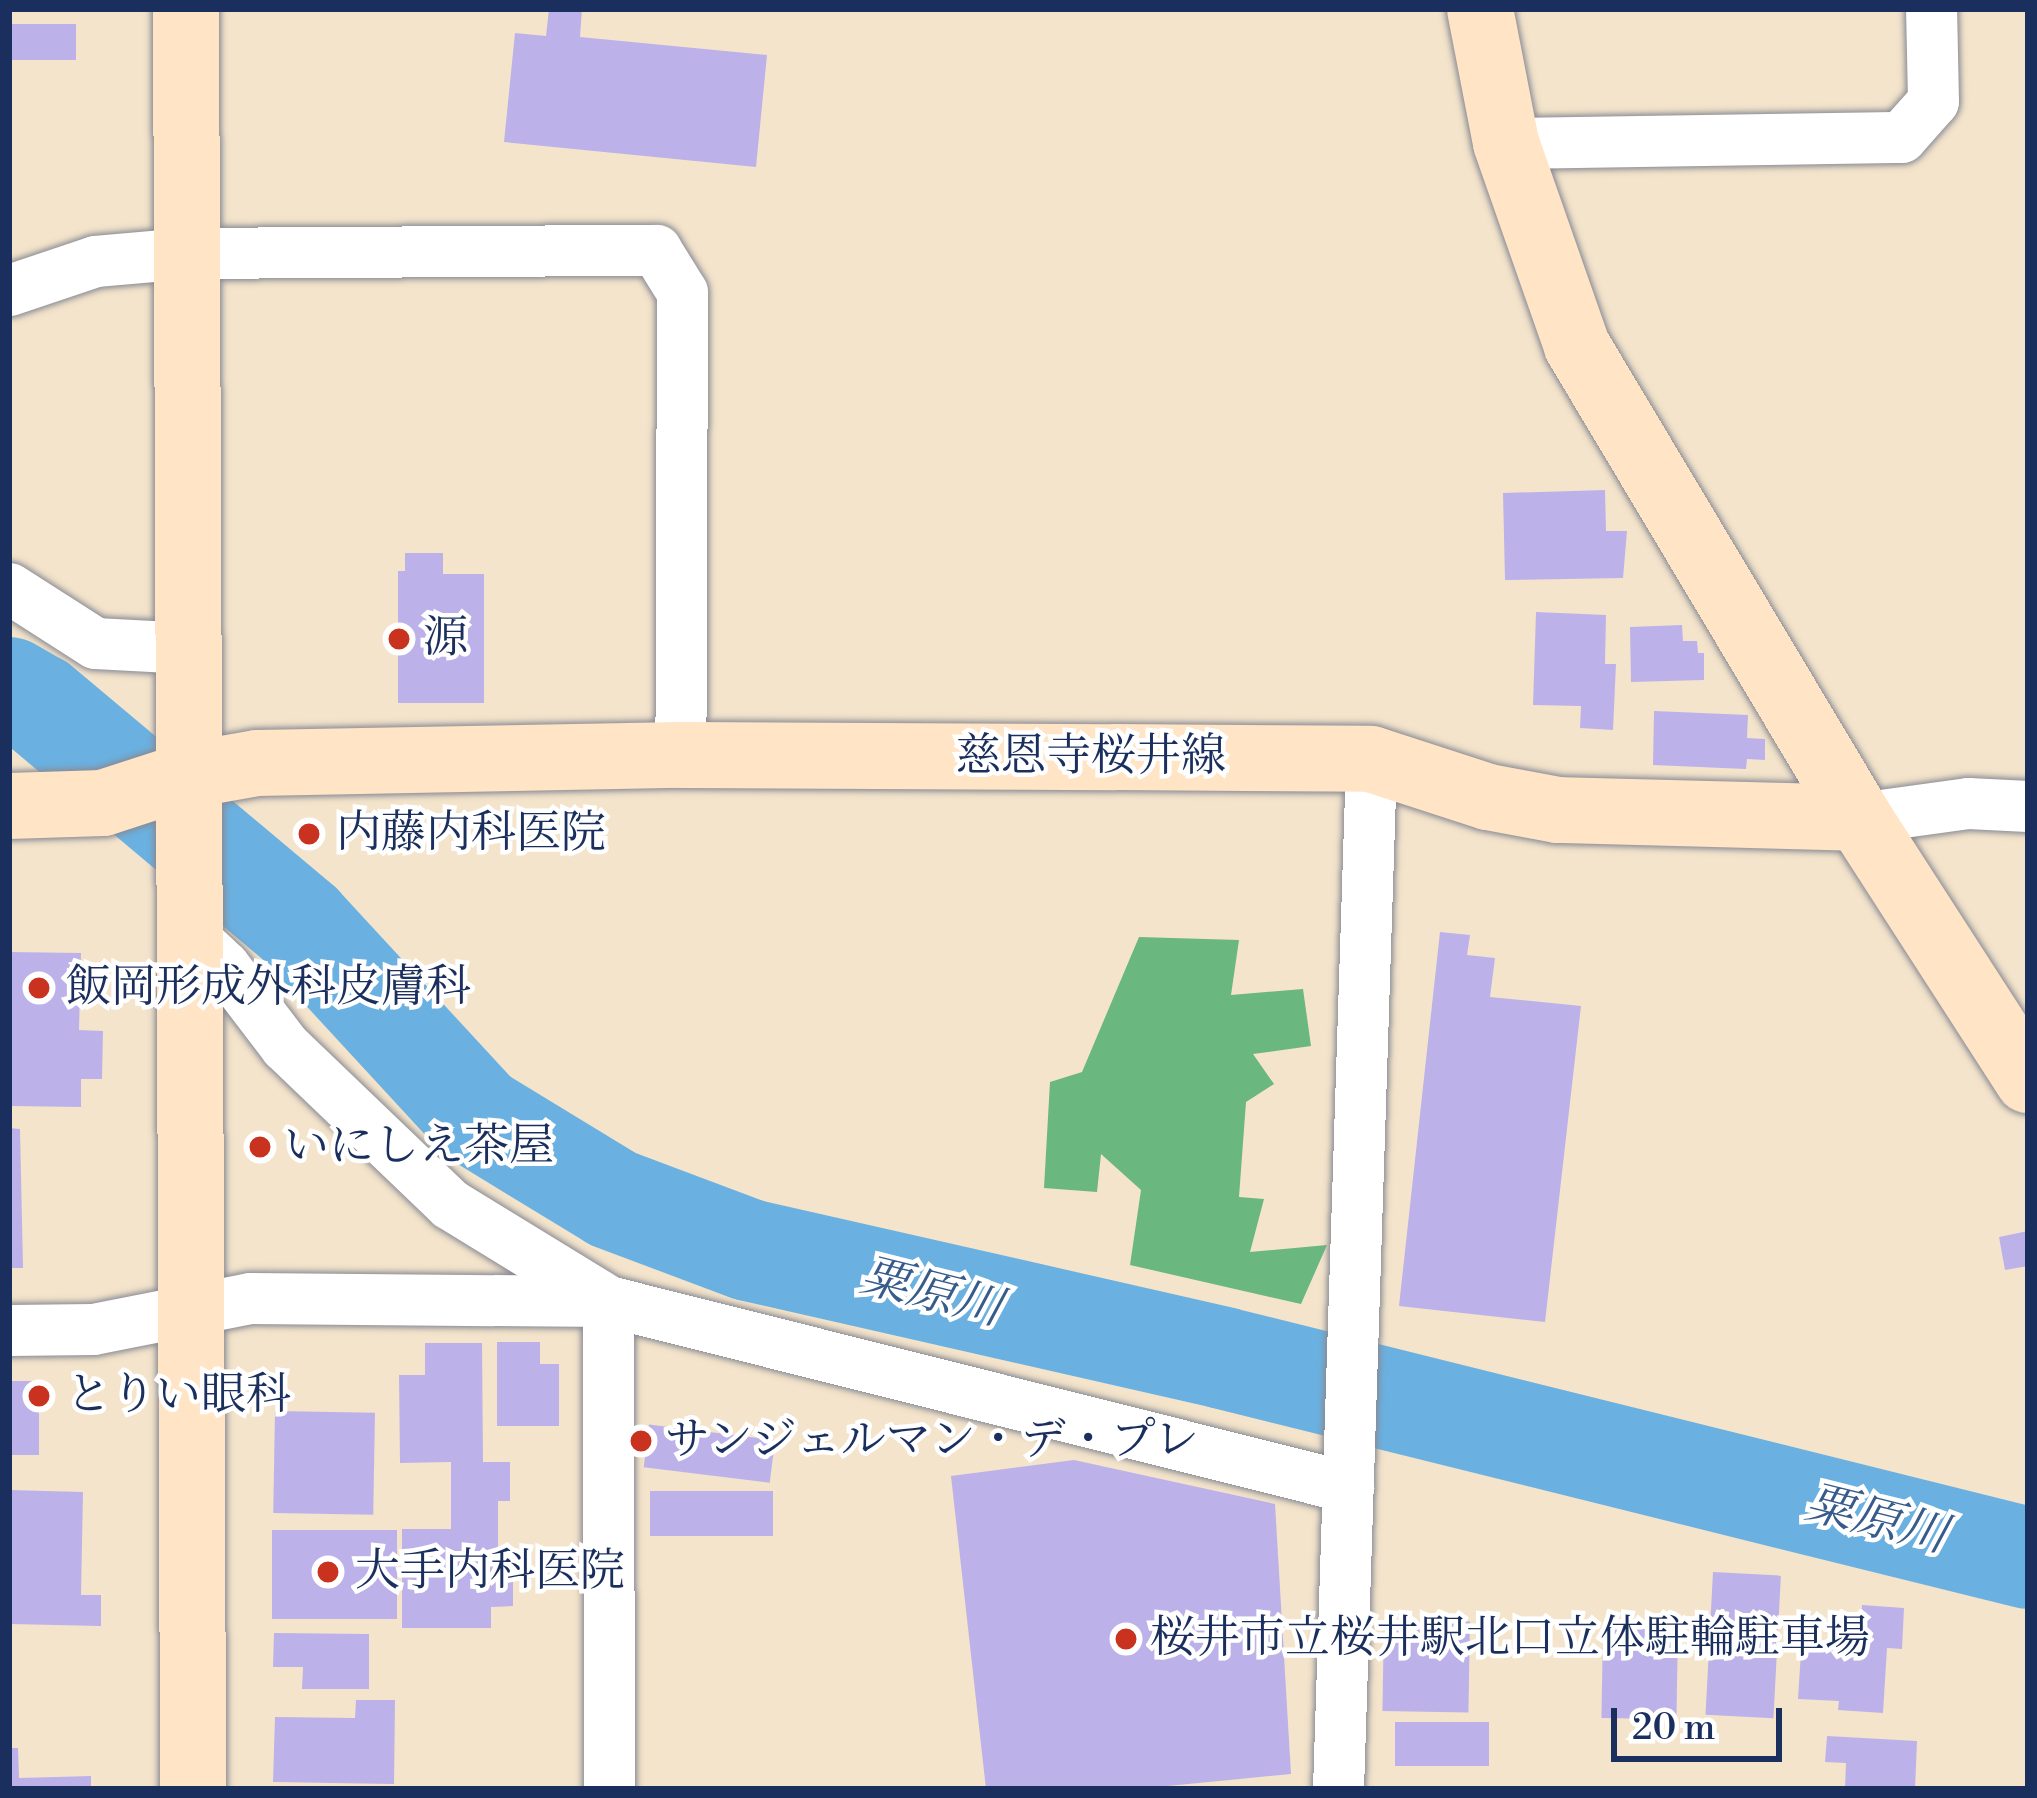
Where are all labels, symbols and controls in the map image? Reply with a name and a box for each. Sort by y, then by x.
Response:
place label: 源 [423,612,468,666]
marker: 源 [386,626,412,652]
street label: 慈恩寺桜井線 [956,730,1226,784]
place label: 内藤内科医院 [336,807,606,861]
marker: 内藤内科医院 [293,818,325,850]
place label: 飯岡形成外科皮膚科 [66,961,471,1015]
marker: 飯岡形成外科皮膚科 [23,972,55,1004]
place label: いにしえ茶屋 [284,1120,554,1174]
marker: いにしえ茶屋 [247,1134,273,1160]
water label: 粟原川 [854,1249,1008,1339]
place label: とりい眼科 [66,1369,291,1423]
marker: とりい眼科 [23,1380,55,1412]
place label: サンジェルマン・デ・プレ [665,1414,1205,1468]
marker: サンジェルマン・デ・プレ [628,1428,654,1454]
water label: 粟原川 [1799,1476,1953,1566]
place label: 大手内科医院 [355,1545,625,1599]
marker: 大手内科医院 [312,1556,344,1588]
place label: 桜井市立桜井駅北口立体駐輪駐車場 [1150,1612,1870,1666]
marker: 桜井市立桜井駅北口立体駐輪駐車場 [1113,1626,1139,1652]
scale bar [1617,1684,1788,1758]
text: 20 m [1632,1706,1715,1751]

